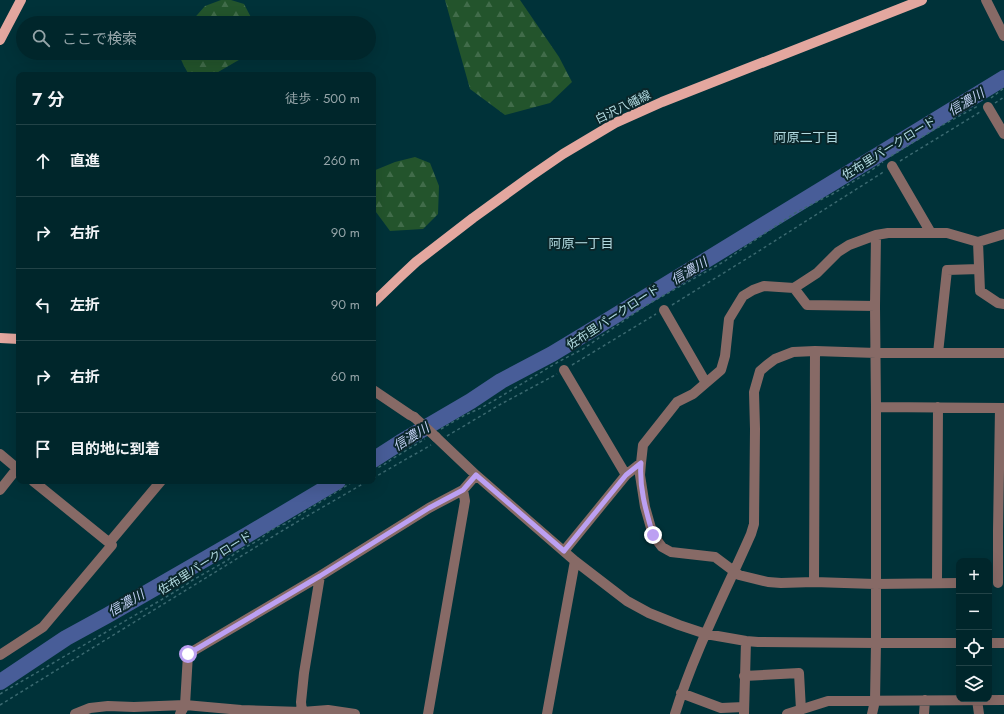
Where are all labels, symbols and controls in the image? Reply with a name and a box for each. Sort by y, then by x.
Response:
search box [16,16,376,60]
icon: search [30,27,52,49]
text: ここで検索 [62,28,137,50]
water label: 信濃川 [944,83,989,120]
street label: 白沢八幡線 [592,86,654,128]
text: 7 分 [32,87,64,111]
text: 徒歩 · 500 m [285,89,360,108]
street label: 佐布里パークロード [838,112,940,184]
district label: 阿原二丁目 [773,128,839,147]
icon: ahead [32,150,54,172]
text: 直進 [70,150,100,172]
text: 260 m [323,151,360,170]
icon: right [32,222,54,244]
text: 右折 [70,222,100,244]
text: 90 m [331,223,360,242]
district label: 阿原一丁目 [548,234,614,253]
water label: 信濃川 [667,252,712,289]
street label: 佐布里パークロード [563,280,663,354]
icon: left [32,294,54,316]
text: 左折 [70,294,100,316]
text: 90 m [331,295,360,314]
icon: right [32,366,54,388]
text: 右折 [70,366,100,388]
text: 60 m [331,367,360,386]
water label: 信濃川 [389,418,434,455]
icon: arrive [32,438,54,460]
text: 目的地に到着 [70,438,160,460]
route end [644,526,662,544]
street label: 佐布里パークロード [154,527,256,599]
map controls [956,558,992,702]
button: + [956,558,992,594]
water label: 信濃川 [104,584,149,621]
button: − [956,594,992,630]
button: locate [956,630,992,666]
route start [179,645,197,663]
button: layers [956,666,992,702]

